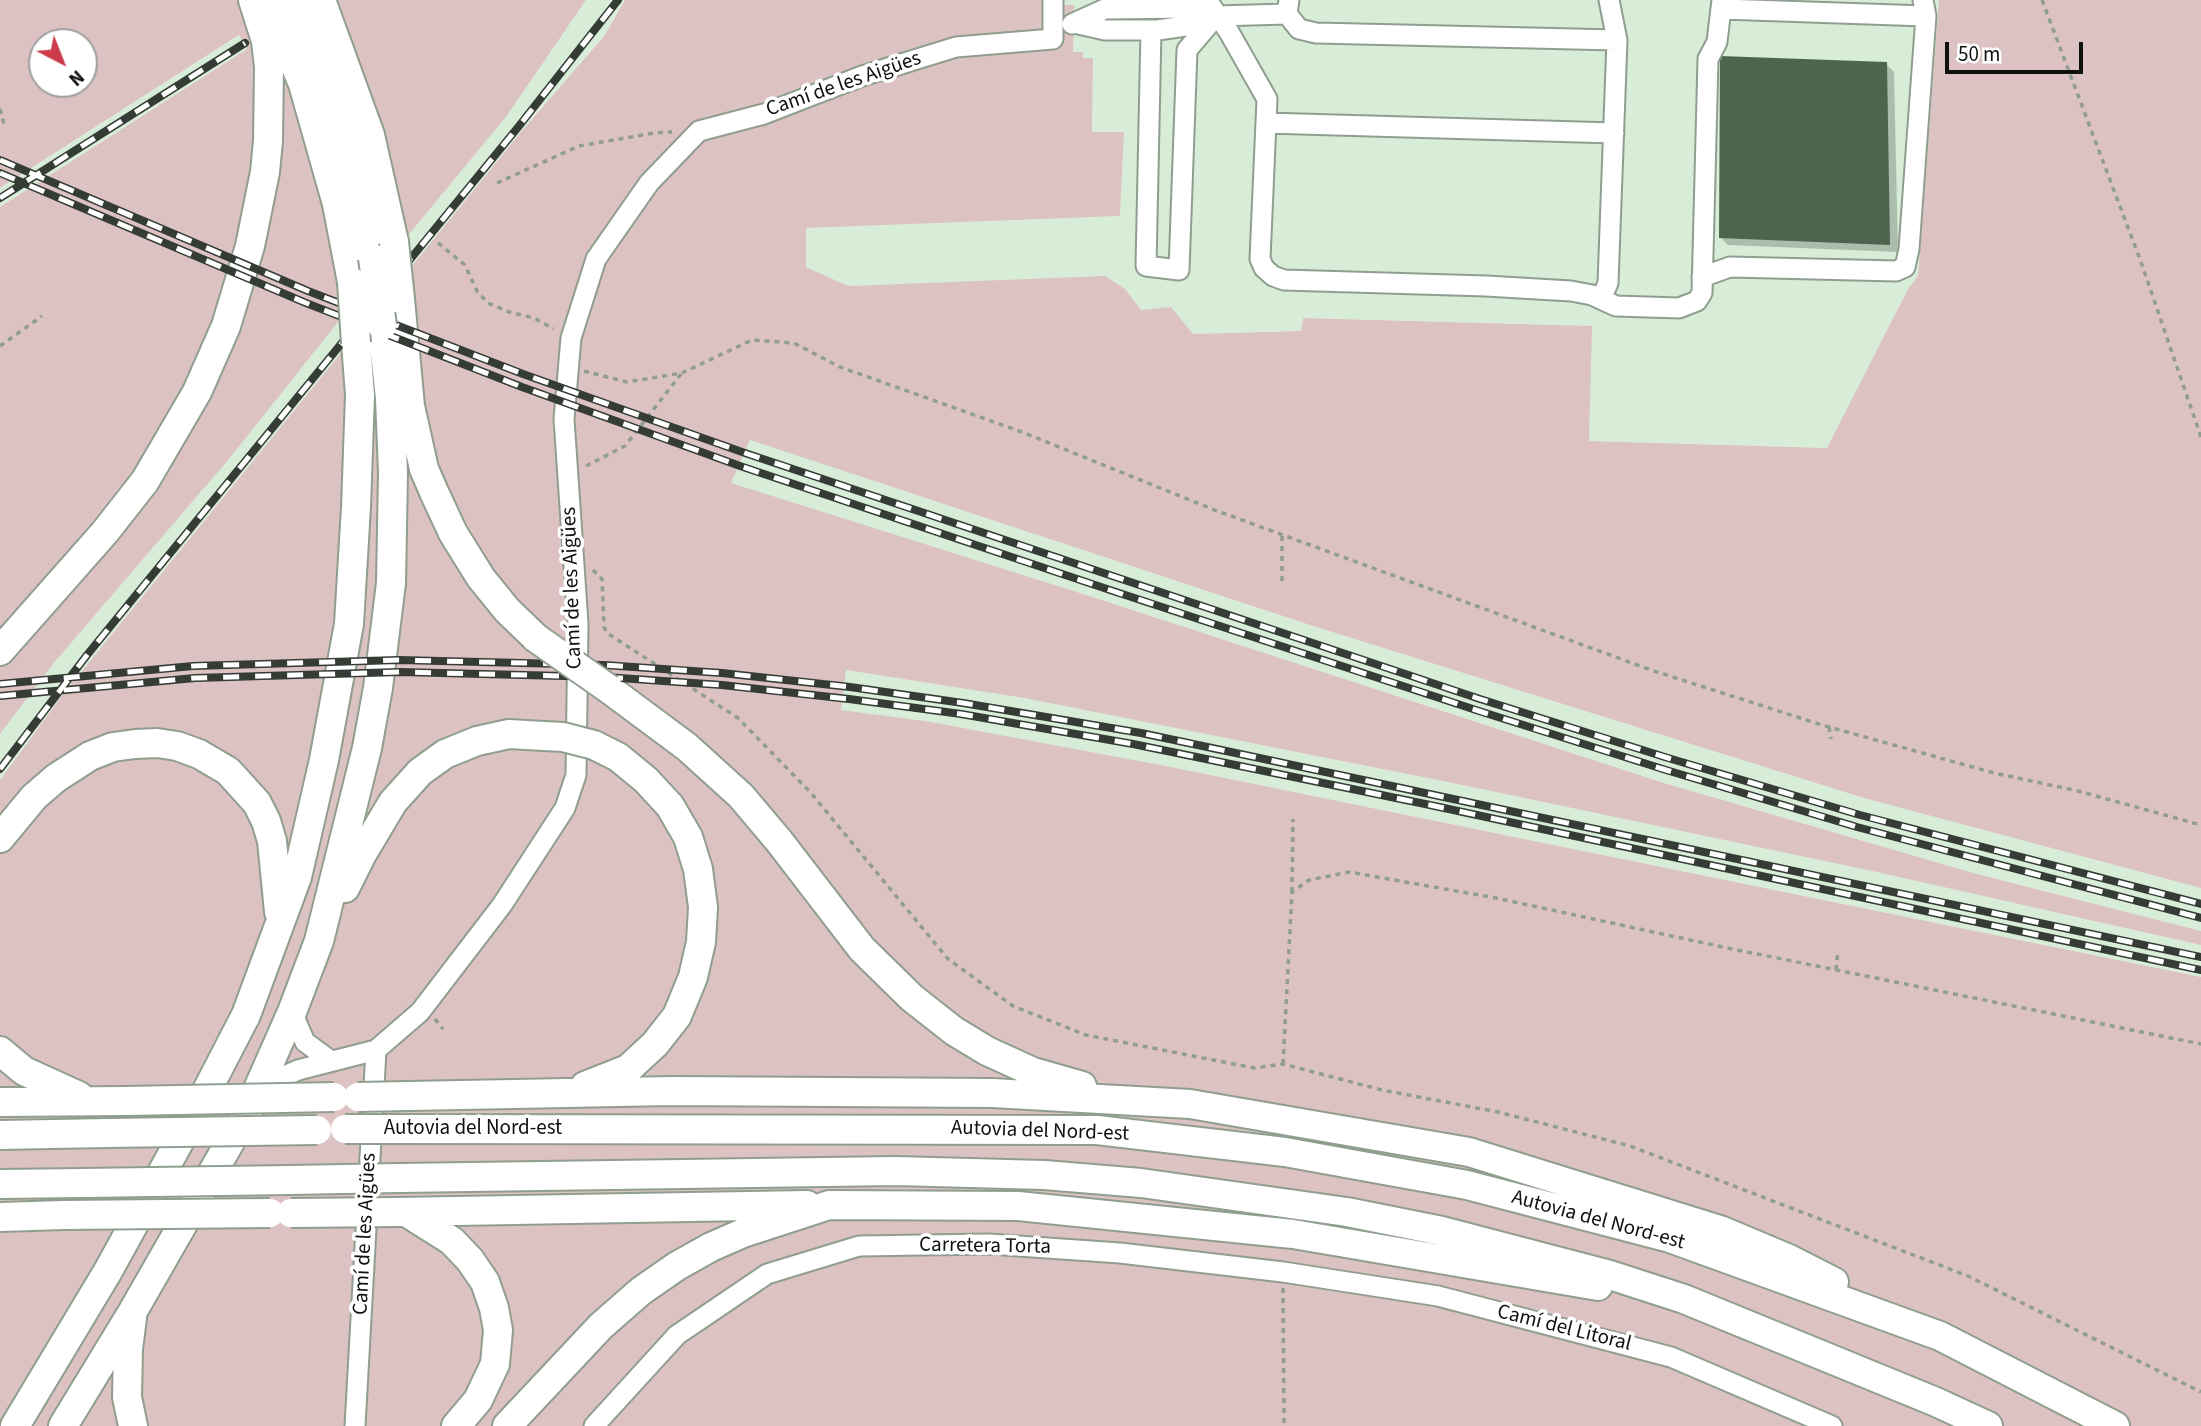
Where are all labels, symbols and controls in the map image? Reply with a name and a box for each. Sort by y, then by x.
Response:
north arrow [28,28,98,98]
scale bar [1949,28,2087,72]
text: 50 m [1958,39,2000,69]
street label: Camí de les Aigües [763,47,925,123]
text: N [62,63,90,92]
street label: Camí de les Aigües [558,507,588,669]
street label: Autovia del Nord-est [384,1116,562,1142]
street label: Autovia del Nord-est [950,1116,1130,1148]
street label: Camí de les Aigües [349,1152,383,1316]
street label: Autovia del Nord-est [1509,1186,1687,1256]
street label: Carretera Torta [919,1233,1051,1261]
street label: Camí del Litoral [1494,1300,1634,1358]

